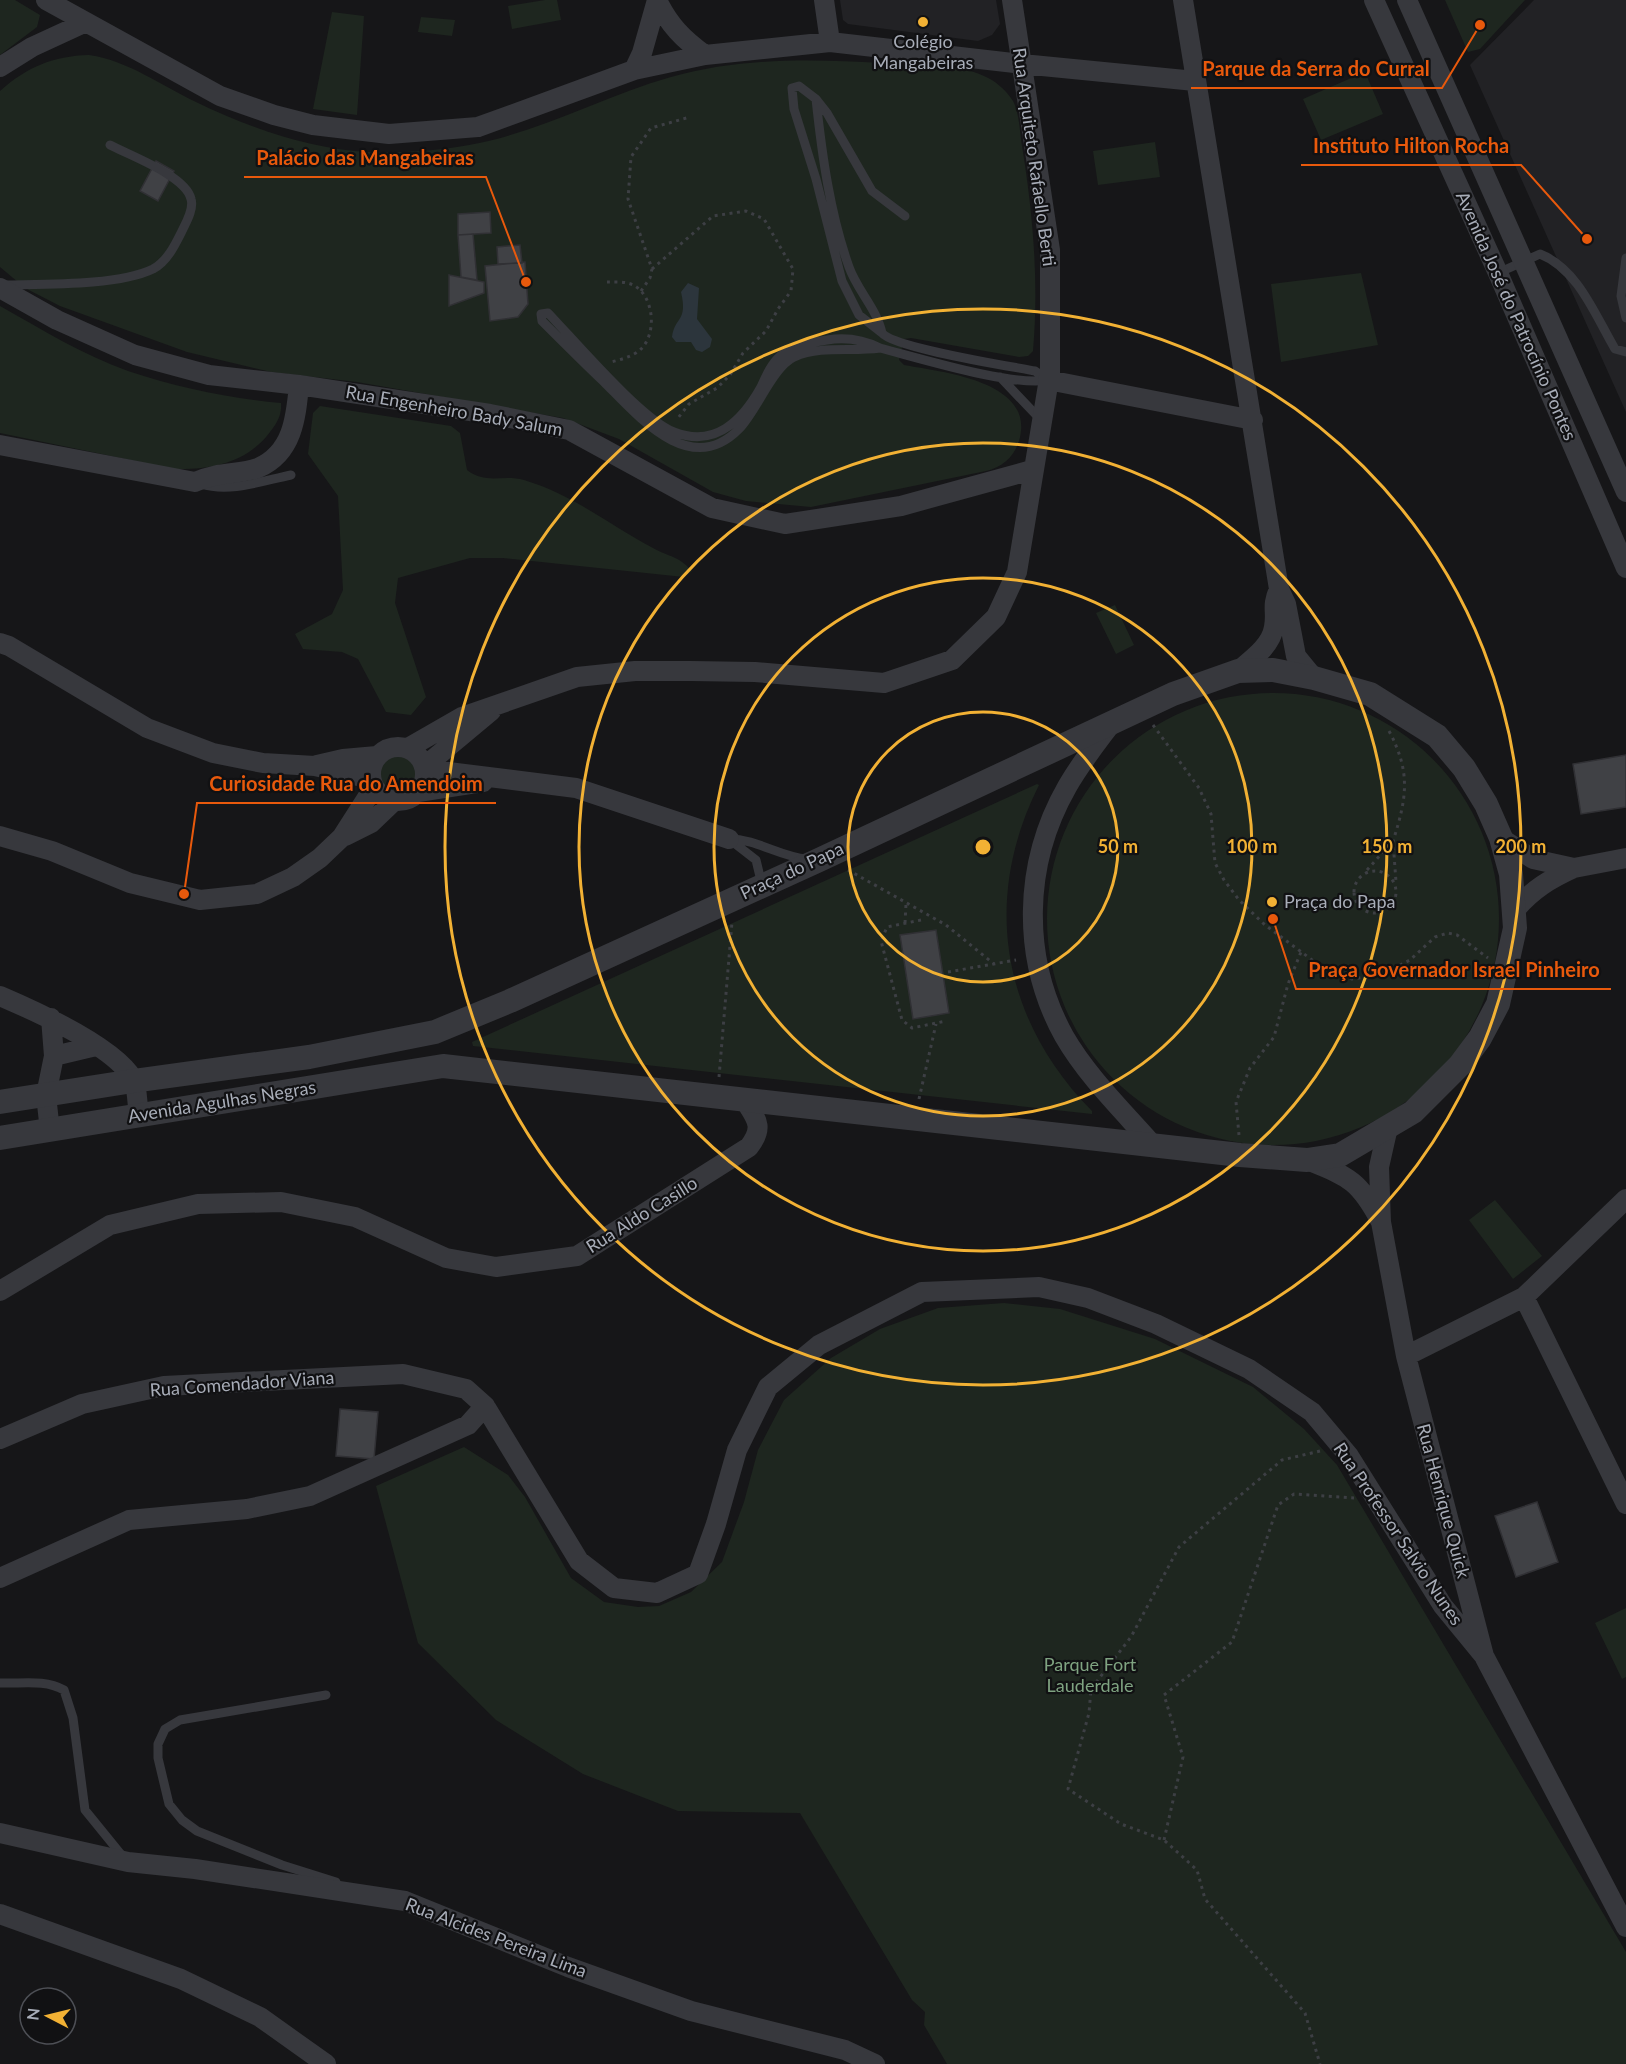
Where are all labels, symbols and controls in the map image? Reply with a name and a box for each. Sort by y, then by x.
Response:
marker: Colégio Mangabeiras [916,15,930,29]
place label: Colégio Mangabeiras [873,30,974,73]
street label: Rua Arquiteto Rafaello Berti [1009,46,1061,268]
callout: Parque da Serra do Curral [1191,50,1442,88]
text: Parque da Serra do Curral [1202,56,1430,80]
callout: Instituto Hilton Rocha [1301,127,1521,165]
text: Instituto Hilton Rocha [1313,133,1509,157]
callout: Palácio das Mangabeiras [244,139,486,177]
text: Palácio das Mangabeiras [256,145,474,169]
street label: Avenida José do Patrocínio Pontes [1452,188,1582,444]
street label: Rua Engenheiro Bady Salum [344,380,564,440]
callout: Curiosidade Rua do Amendoim [197,765,496,803]
text: Curiosidade Rua do Amendoim [209,771,483,795]
text: 50 m [1098,835,1138,857]
text: 100 m [1227,835,1277,857]
text: 150 m [1362,835,1412,857]
text: 200 m [1496,835,1546,857]
street label: Praça do Papa [736,837,847,904]
centre of rings [973,837,993,857]
place label: Praça do Papa [1284,890,1396,912]
marker: Praça do Papa [1265,895,1279,909]
callout: Praça Governador Israel Pinheiro [1296,951,1611,989]
text: Praça Governador Israel Pinheiro [1308,957,1600,981]
street label: Avenida Agulhas Negras [126,1075,318,1127]
street label: Rua Aldo Casillo [582,1171,701,1257]
street label: Rua Comendador Viana [149,1366,335,1400]
street label: Rua Henrique Quick [1413,1421,1475,1581]
street label: Rua Professor Salvio Nunes [1329,1438,1468,1629]
park label: Parque Fort Lauderdale [1044,1653,1137,1696]
street label: Rua Alcides Pereira Lima [403,1892,590,1982]
north arrow [18,1986,78,2046]
text: N [22,2007,43,2021]

